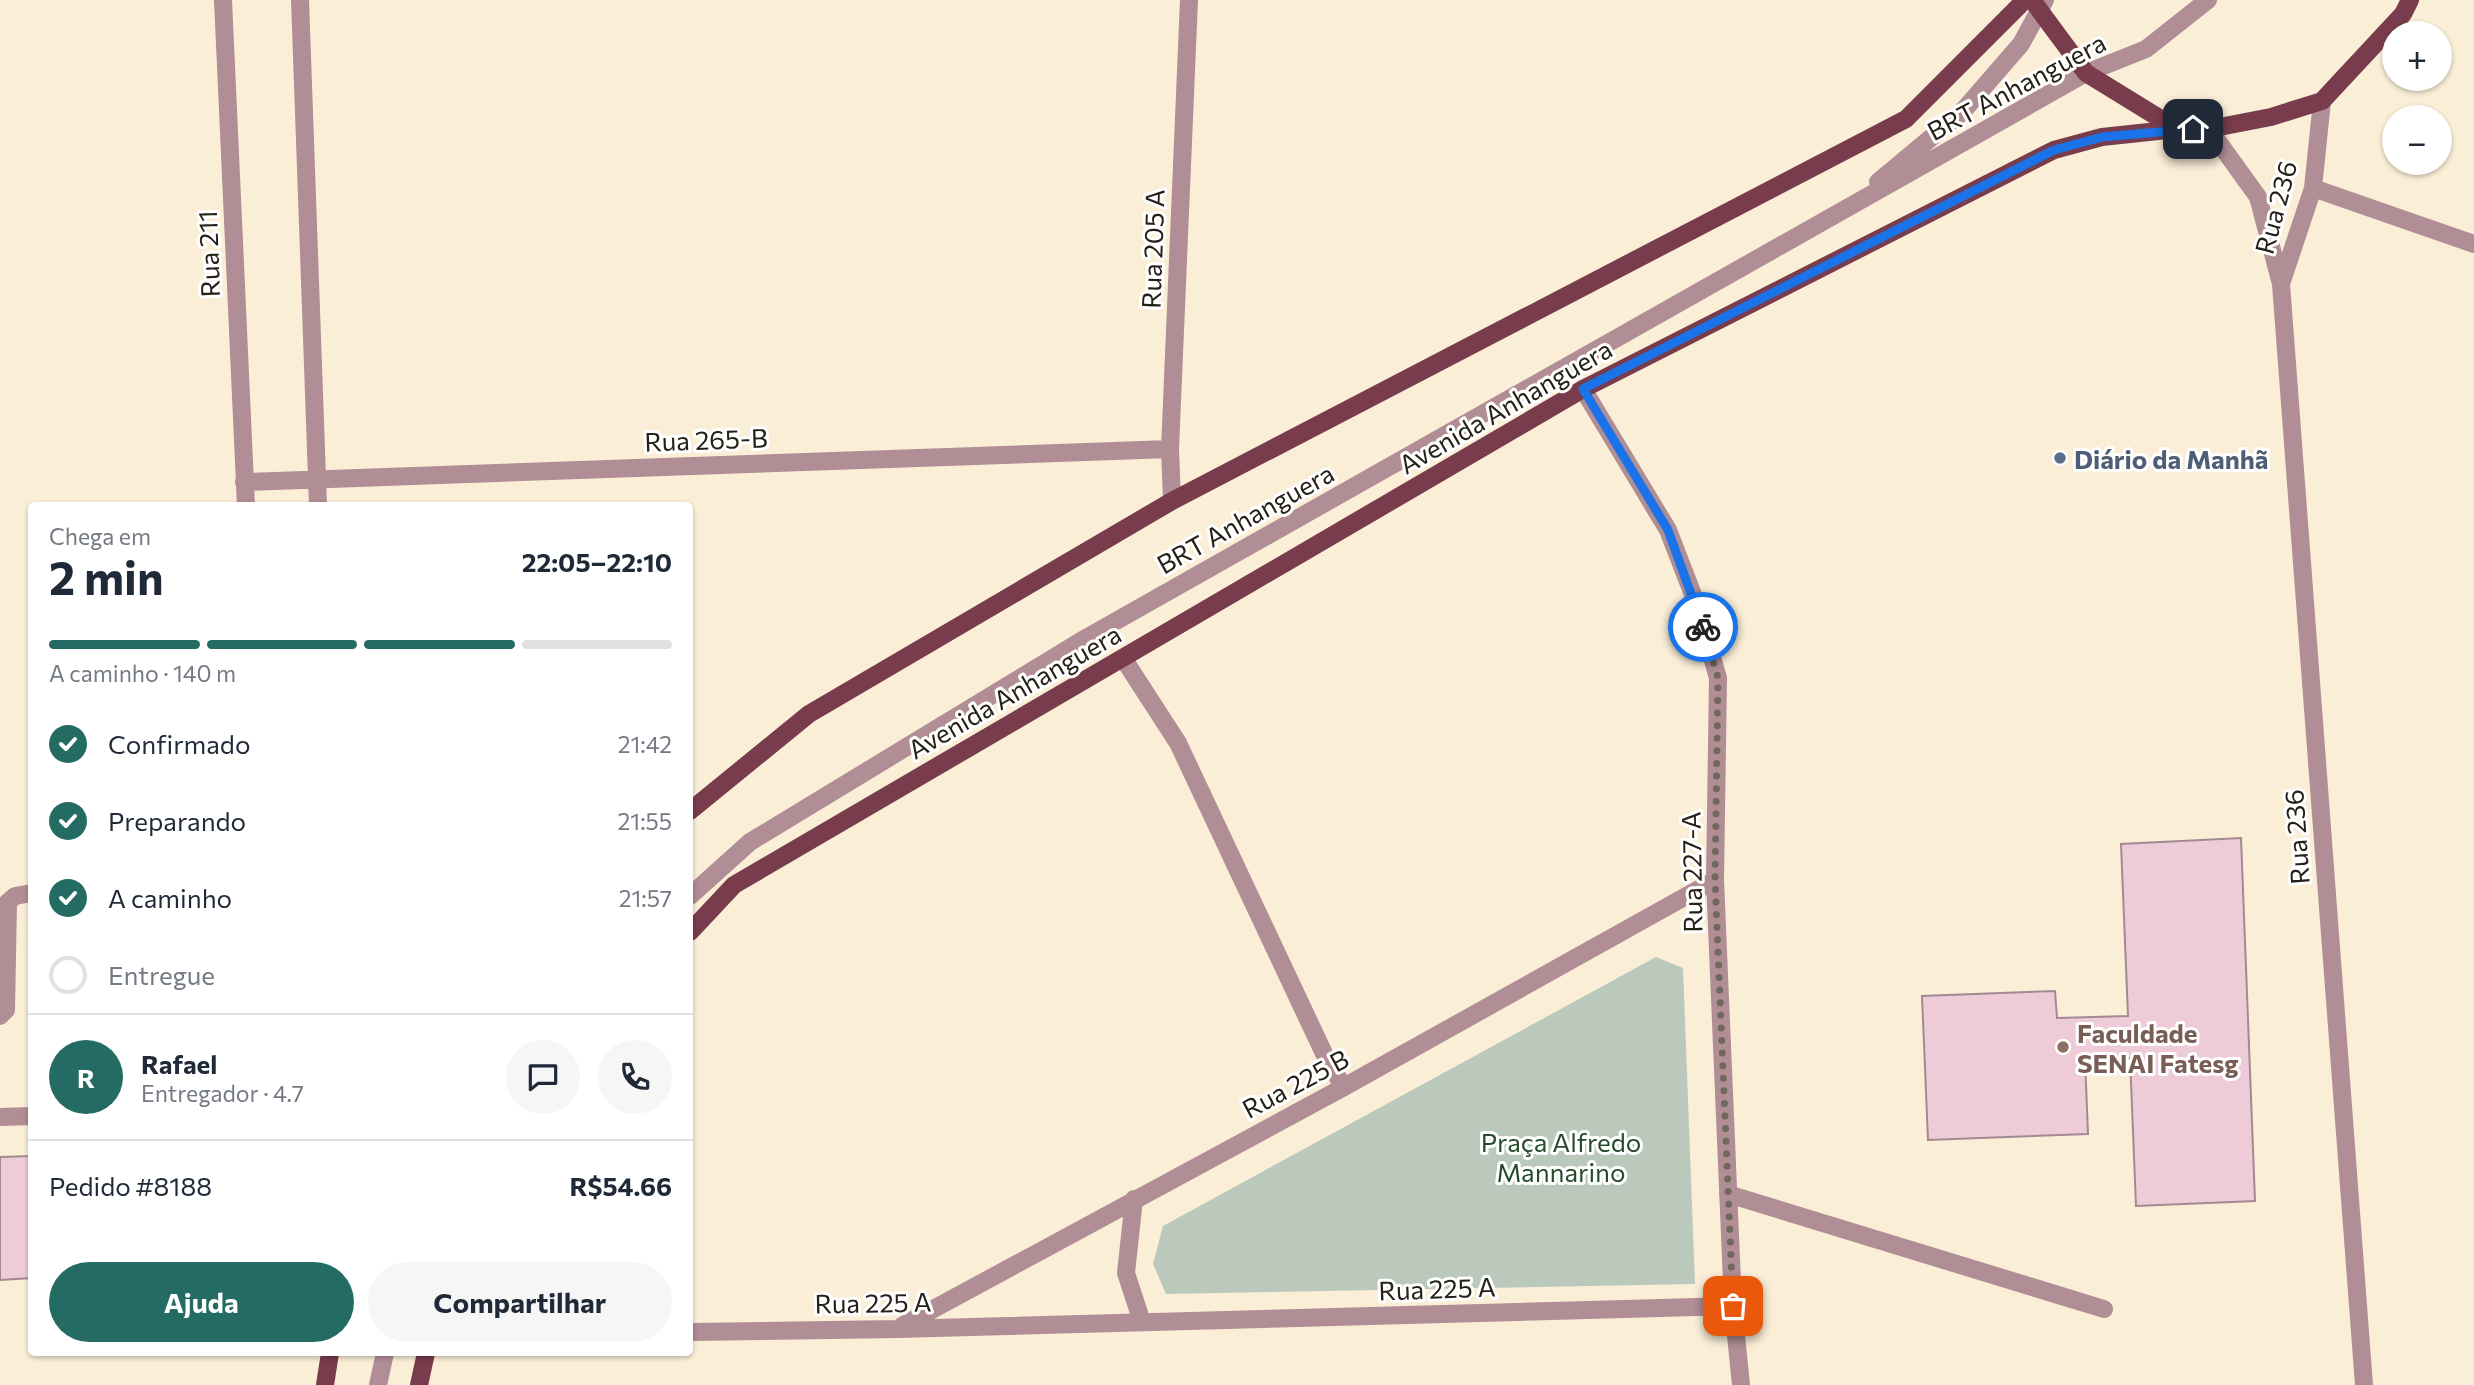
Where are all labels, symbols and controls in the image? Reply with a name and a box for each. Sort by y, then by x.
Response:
map controls [2382,21,2452,175]
button: + [2382,21,2452,91]
street label: BRT Anhanguera [1921,26,2111,146]
pin [2163,99,2223,159]
button: − [2382,105,2452,175]
icon: home [2174,110,2212,148]
street label: Rua 236 [2248,157,2302,257]
street label: Rua 205 A [1134,189,1170,309]
street label: Rua 211 [191,210,225,298]
street label: Avenida Anhanguera [1393,332,1617,480]
street label: Rua 265-B [644,421,768,457]
place label: Diário da Manhã [2074,443,2268,474]
marker: Diário da Manhã [2052,450,2068,466]
street label: BRT Anhanguera [1151,457,1339,579]
text: Chega em [49,522,151,550]
text: 22:05–22:10 [522,546,672,577]
text: 2 min [49,548,164,604]
courier [1668,592,1738,662]
icon: bike [1684,608,1722,646]
street label: Avenida Anhanguera [902,617,1126,765]
text: A caminho · 140 m [49,659,236,687]
icon: check [49,725,87,763]
text: Confirmado [108,728,250,759]
text: 21:42 [618,730,672,758]
street label: Rua 236 [2277,788,2315,886]
icon: check [49,802,87,840]
text: Preparando [108,805,246,836]
text: 21:55 [618,807,672,835]
street label: Rua 227-A [1674,811,1708,933]
icon: check [49,879,87,917]
text: A caminho [108,882,232,913]
text: 21:57 [619,884,672,912]
text: Entregue [108,959,215,990]
place label: Faculdade SENAI Fatesg [2077,1017,2239,1078]
marker: Faculdade SENAI Fatesg [2055,1039,2071,1055]
button: chat [506,1040,580,1114]
button: phone [598,1040,672,1114]
street label: Rua 225 B [1237,1042,1353,1124]
text: Rafael [141,1048,217,1079]
text: R [77,1062,95,1093]
text: Entregador · 4.7 [141,1079,304,1107]
park label: Praça Alfredo Mannarino [1481,1126,1641,1187]
text: Pedido #8188 [49,1170,212,1201]
text: R$54.66 [569,1170,672,1201]
button: Ajuda [49,1262,354,1342]
button: Compartilhar [368,1262,672,1342]
street label: Rua 225 A [1378,1270,1496,1306]
pin [1703,1276,1763,1336]
street label: Rua 225 A [814,1285,932,1319]
icon: bag [1714,1287,1752,1325]

